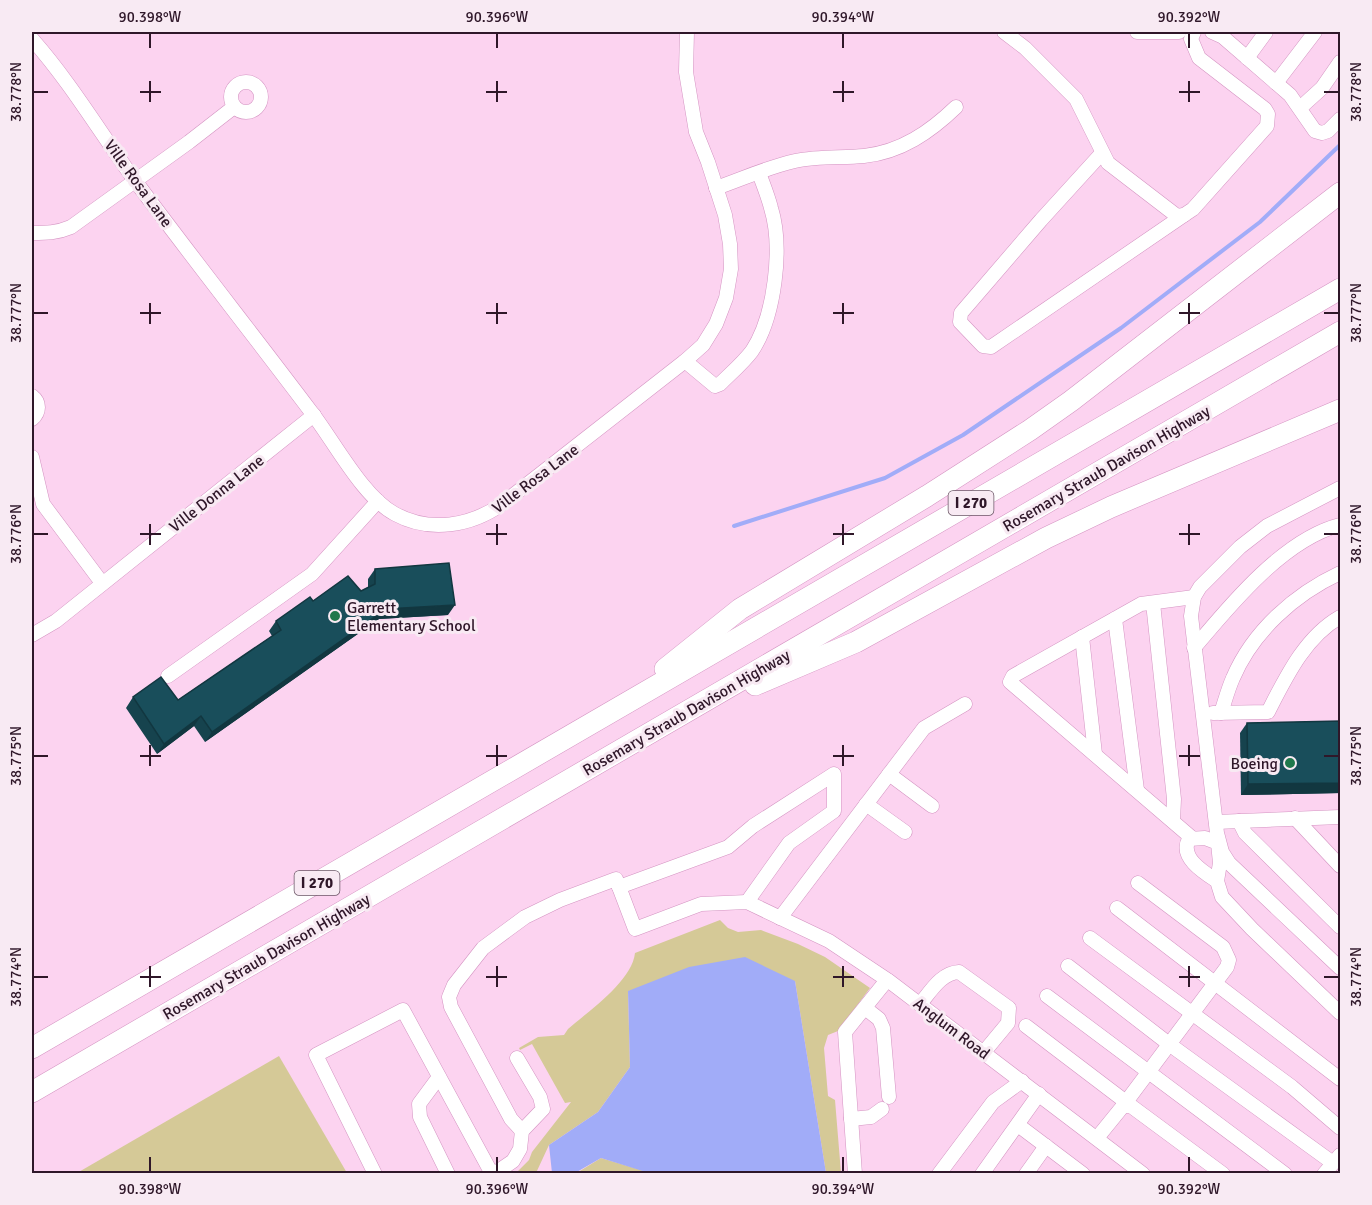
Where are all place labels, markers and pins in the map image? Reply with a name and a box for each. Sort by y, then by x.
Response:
place label: Garrett Elementary School [347,598,476,636]
marker: Garrett Elementary School [328,609,342,623]
place label: Boeing [1230,754,1278,774]
marker: Boeing [1283,756,1297,770]

